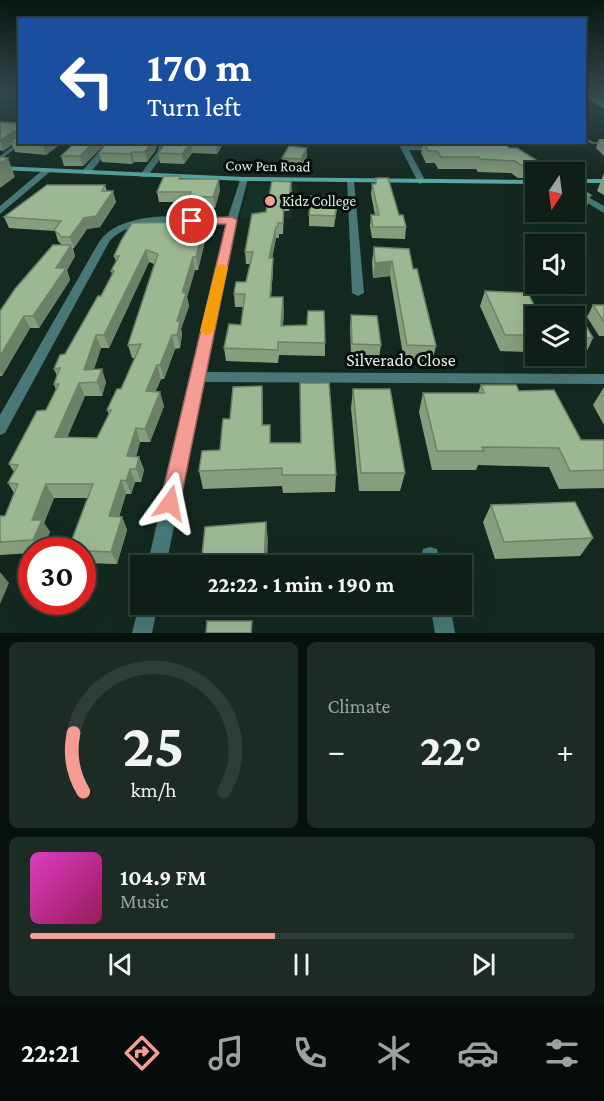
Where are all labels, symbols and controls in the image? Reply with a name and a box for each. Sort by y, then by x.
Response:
icon: left [48,42,126,120]
text: 170 m [147,43,252,90]
text: Turn left [147,92,241,122]
street label: Cow Pen Road [225,157,311,175]
north arrow [525,162,585,222]
map controls [525,162,585,366]
place label: Kidz College [282,193,356,210]
marker: Kidz College [263,194,277,208]
pin [166,195,217,246]
icon: arrive [175,204,208,237]
button: sound [525,234,585,294]
button: layers [525,306,585,366]
street label: Silverado Close [346,350,456,370]
position arrow [138,471,202,535]
speed limit sign: 30 [18,537,96,615]
text: 22:22 · 1 min · 190 m [208,572,394,597]
text: Climate [328,695,390,717]
text: 25 [122,710,184,779]
text: 22° [420,725,482,775]
text: − [328,732,345,769]
text: + [557,732,574,769]
text: km/h [130,778,177,802]
text: 104.9 FM [120,865,206,890]
text: Music [120,890,169,912]
icon: previous [104,948,137,981]
icon: pause [285,948,318,981]
icon: next [467,948,500,981]
icon: directions [121,1032,163,1074]
icon: music [205,1032,247,1074]
icon: phone [289,1032,331,1074]
icon: climate [373,1032,415,1074]
icon: car [457,1032,499,1074]
icon: filters [541,1032,583,1074]
text: 22:21 [21,1038,79,1068]

